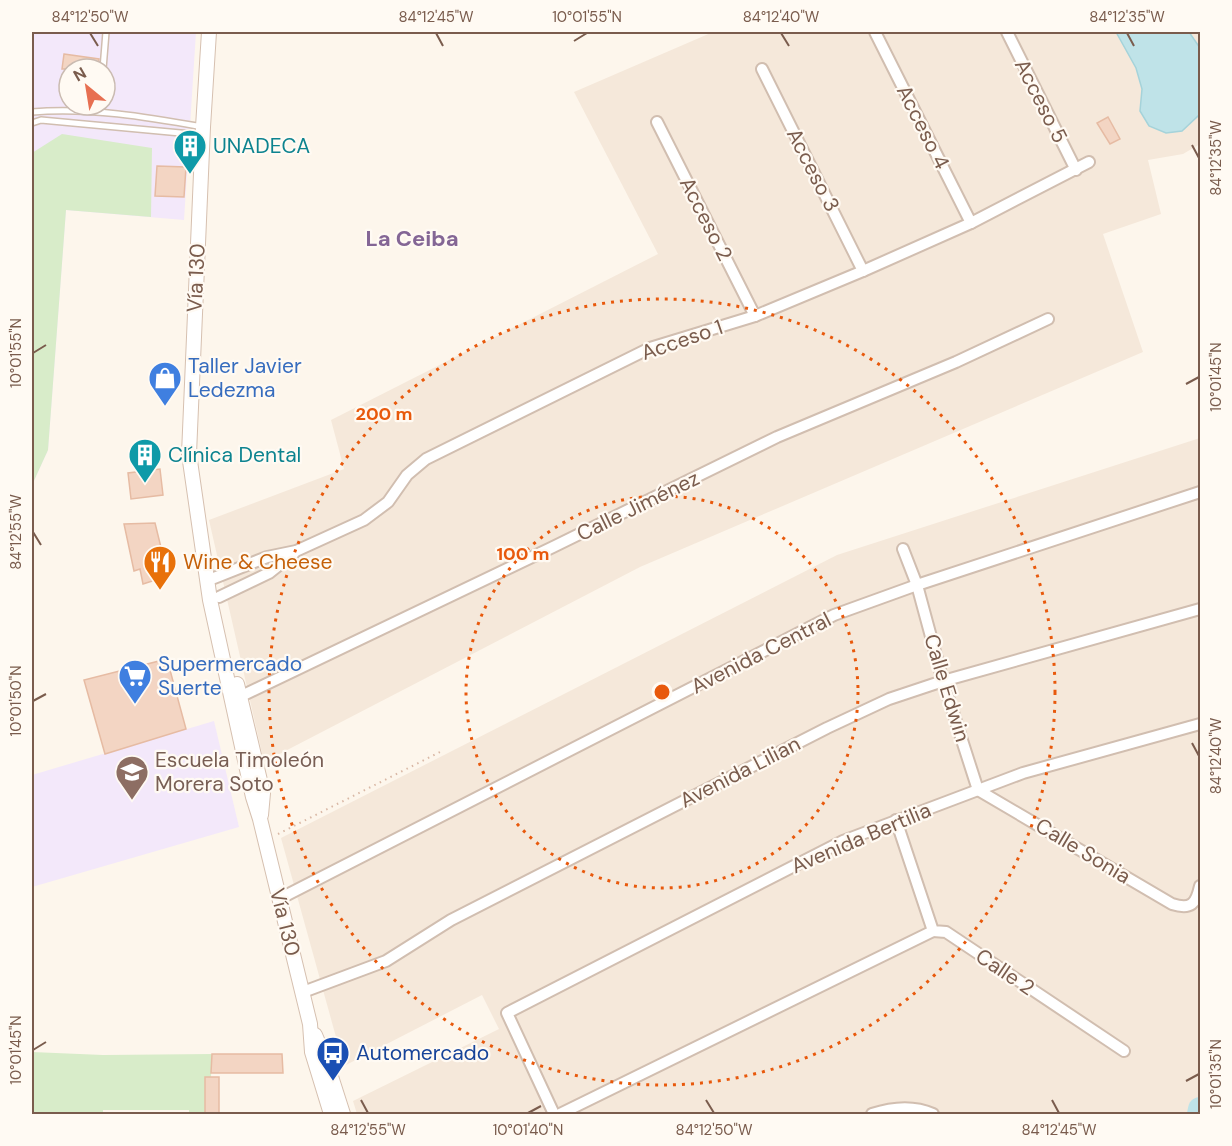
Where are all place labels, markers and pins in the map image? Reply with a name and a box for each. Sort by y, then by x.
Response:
building icon: UNADECA [172,128,208,175]
place label: UNADECA [213,132,310,160]
place label: Taller Javier Ledezma [188,352,302,404]
shop icon: Taller Javier Ledezma [147,360,183,407]
building icon: Clínica Dental [127,437,163,484]
place label: Clínica Dental [168,441,301,469]
restaurant icon: Wine & Cheese [142,544,178,591]
place label: Wine & Cheese [183,548,332,576]
place label: Supermercado Suerte [158,650,302,702]
supermarket icon: Supermercado Suerte [117,658,153,705]
centre of rings [652,682,672,702]
place label: Escuela Timoleón Morera Soto [155,746,324,798]
school or university icon: Escuela Timoleón Morera Soto [114,754,150,801]
bus stop icon: Automercado [315,1035,351,1082]
place label: Automercado [356,1039,489,1067]

